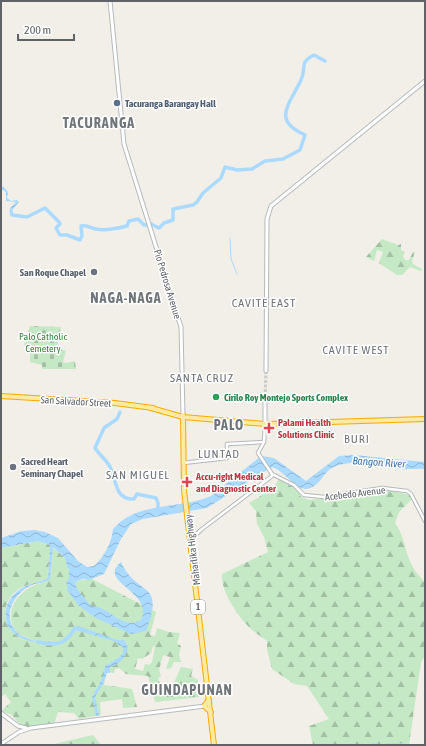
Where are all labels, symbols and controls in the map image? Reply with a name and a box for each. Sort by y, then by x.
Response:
scale bar [18,16,74,42]
text: 200 m [24,23,51,37]
marker: Tacuranga Barangay Hall [112,98,122,108]
place label: Tacuranga Barangay Hall [125,98,216,109]
district label: TACURANGA [63,115,135,131]
street label: Pio Pedrosa Avenue [152,248,183,321]
place label: San Roque Chapel [20,267,86,278]
marker: San Roque Chapel [89,267,99,277]
district label: NAGA-NAGA [90,290,162,306]
district label: CAVITE EAST [232,296,296,310]
park label: Palo Catholic Cemetery [19,331,67,354]
district label: CAVITE WEST [322,343,390,357]
district label: SANTA CRUZ [170,371,234,385]
marker: Cirilo Roy Montejo Sports Complex [211,392,221,402]
place label: Cirilo Roy Montejo Sports Complex [224,392,348,403]
street label: San Salvador Street [40,394,112,409]
district label: PALO [214,417,244,433]
place label: Palami Health Solutions Clinic [278,417,335,440]
marker: Palami Health Solutions Clinic [263,422,275,434]
district label: BURI [344,432,370,446]
district label: LUNTAD [198,447,240,461]
water label: Bangon River [352,454,407,470]
place label: Sacred Heart Seminary Chapel [21,456,83,479]
marker: Sacred Heart Seminary Chapel [8,462,18,472]
district label: SAN MIGUEL [106,468,170,482]
place label: Accu-right Medical and Diagnostic Center [195,471,277,494]
marker: Accu-right Medical and Diagnostic Center [181,476,193,488]
street label: Acebedo Avenue [324,484,386,503]
street label: Maharlika Highway [183,514,202,586]
road number: 1 [191,600,205,614]
district label: GUINDAPUNAN [141,682,233,698]

